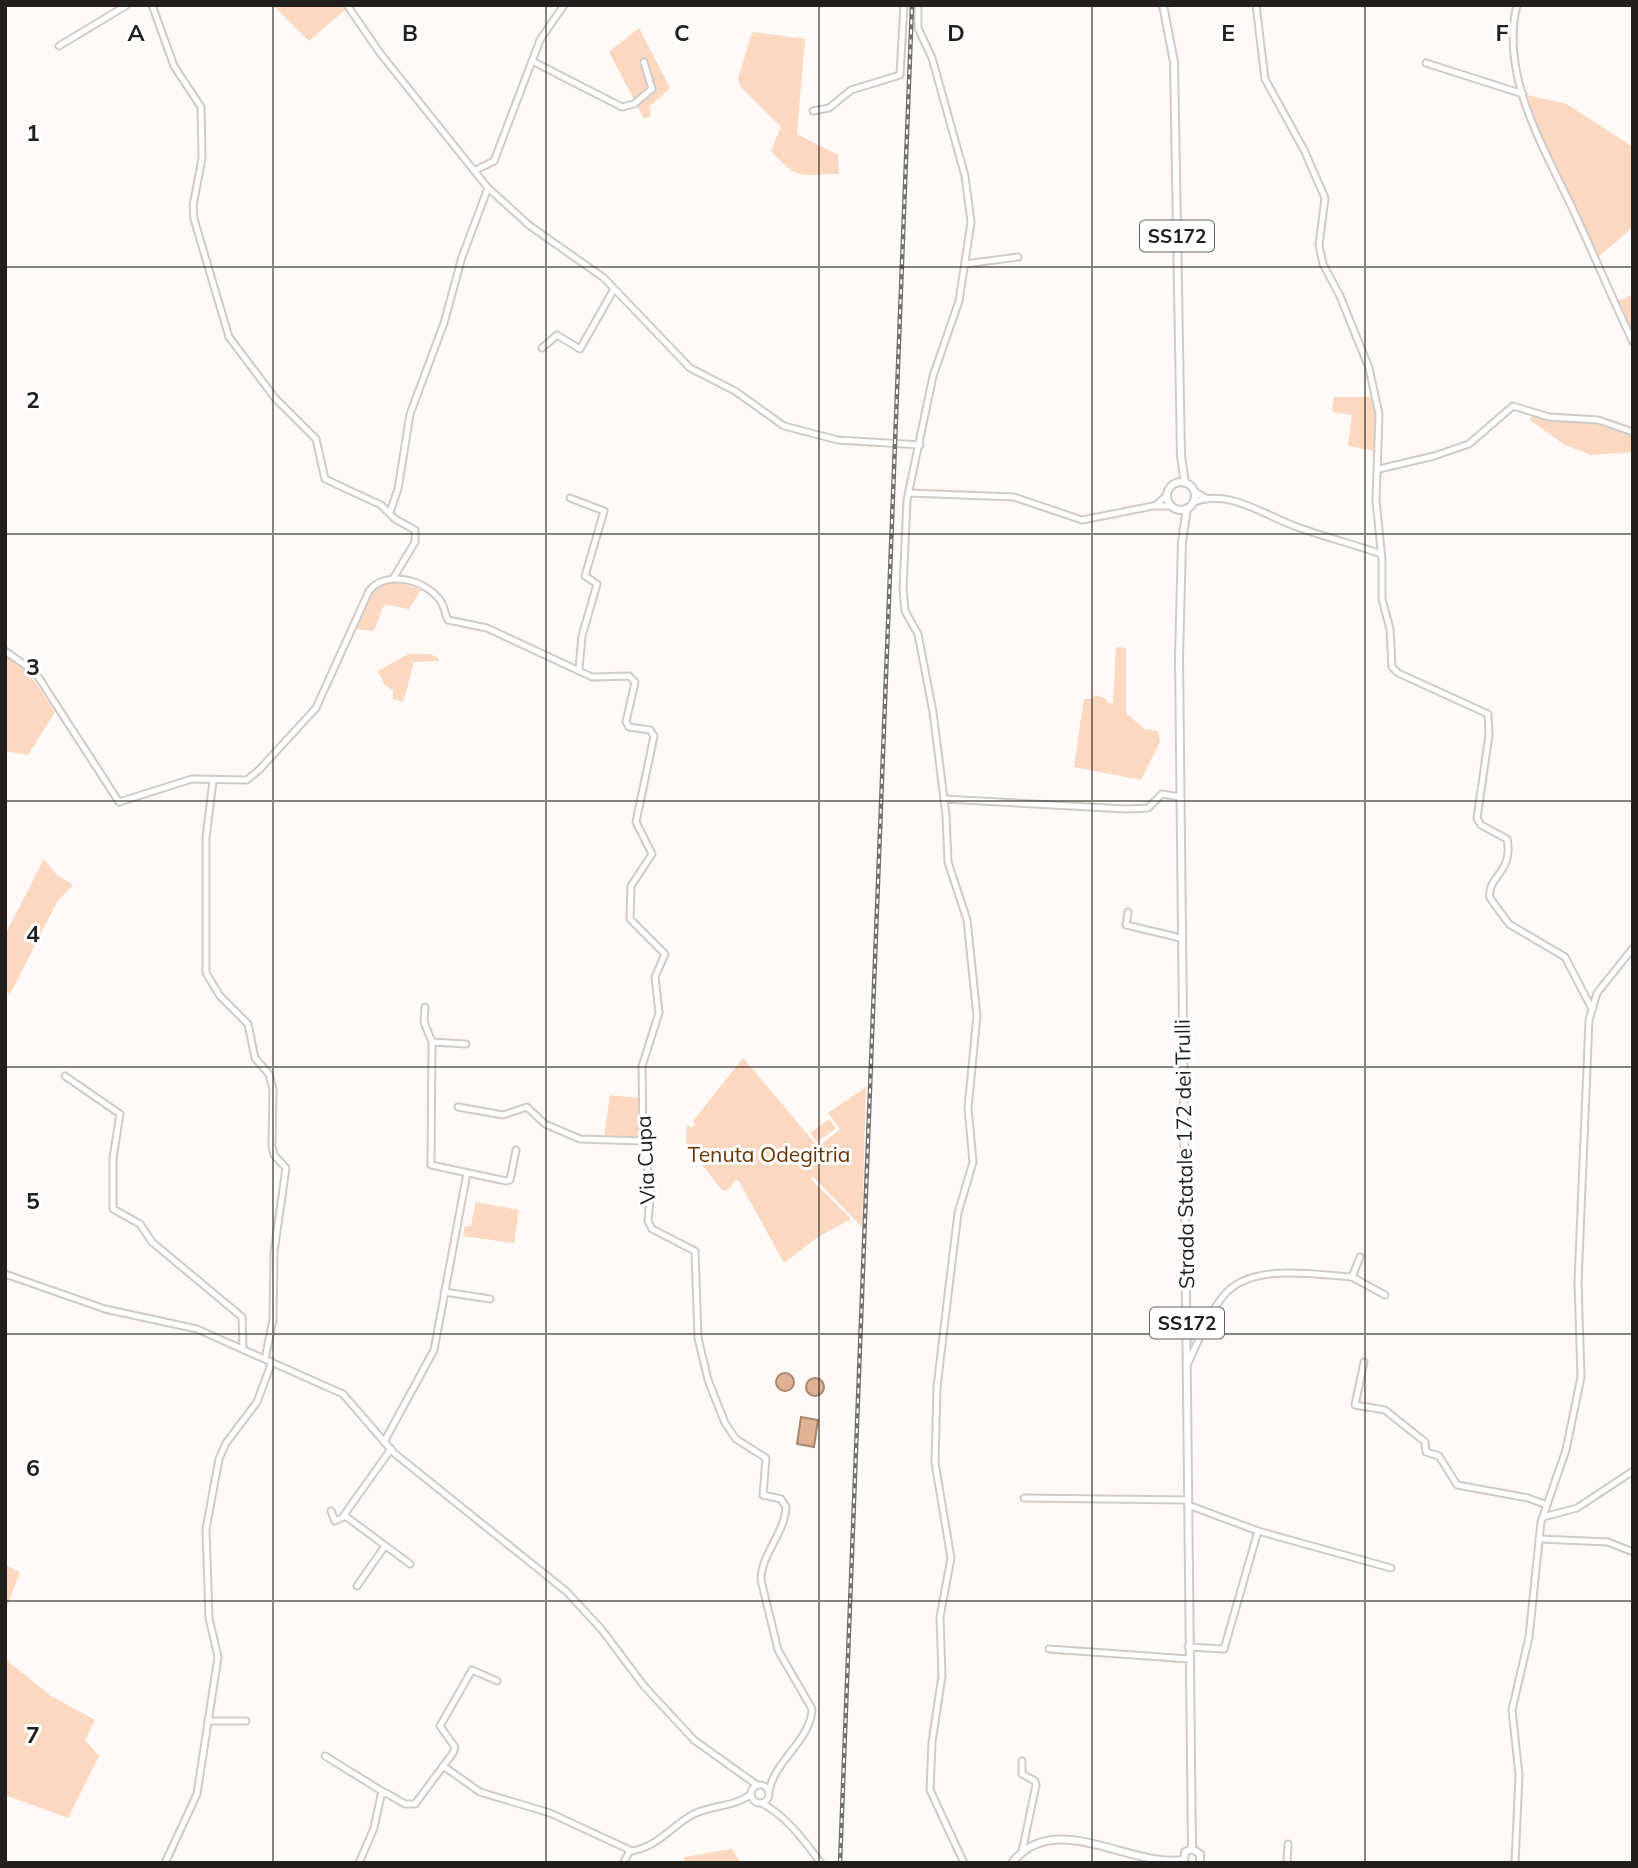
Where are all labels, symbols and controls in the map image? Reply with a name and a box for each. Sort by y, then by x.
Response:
text: A [127,18,145,47]
text: B [402,18,418,47]
text: C [674,18,690,47]
text: D [947,18,965,47]
text: E [1221,18,1235,47]
text: F [1495,18,1509,47]
text: 1 [26,118,40,147]
road number: SS172 [1140,220,1214,252]
text: 2 [26,385,40,414]
text: 3 [26,652,40,681]
text: 4 [26,919,40,948]
street label: Strada Statale 172 dei Trulli [1169,1019,1199,1289]
street label: Via Cupa [630,1115,660,1205]
park label: Tenuta Odegitria [688,1141,850,1167]
text: 5 [26,1186,40,1215]
road number: SS172 [1150,1308,1224,1338]
text: 6 [26,1453,40,1482]
text: 7 [26,1720,40,1749]

